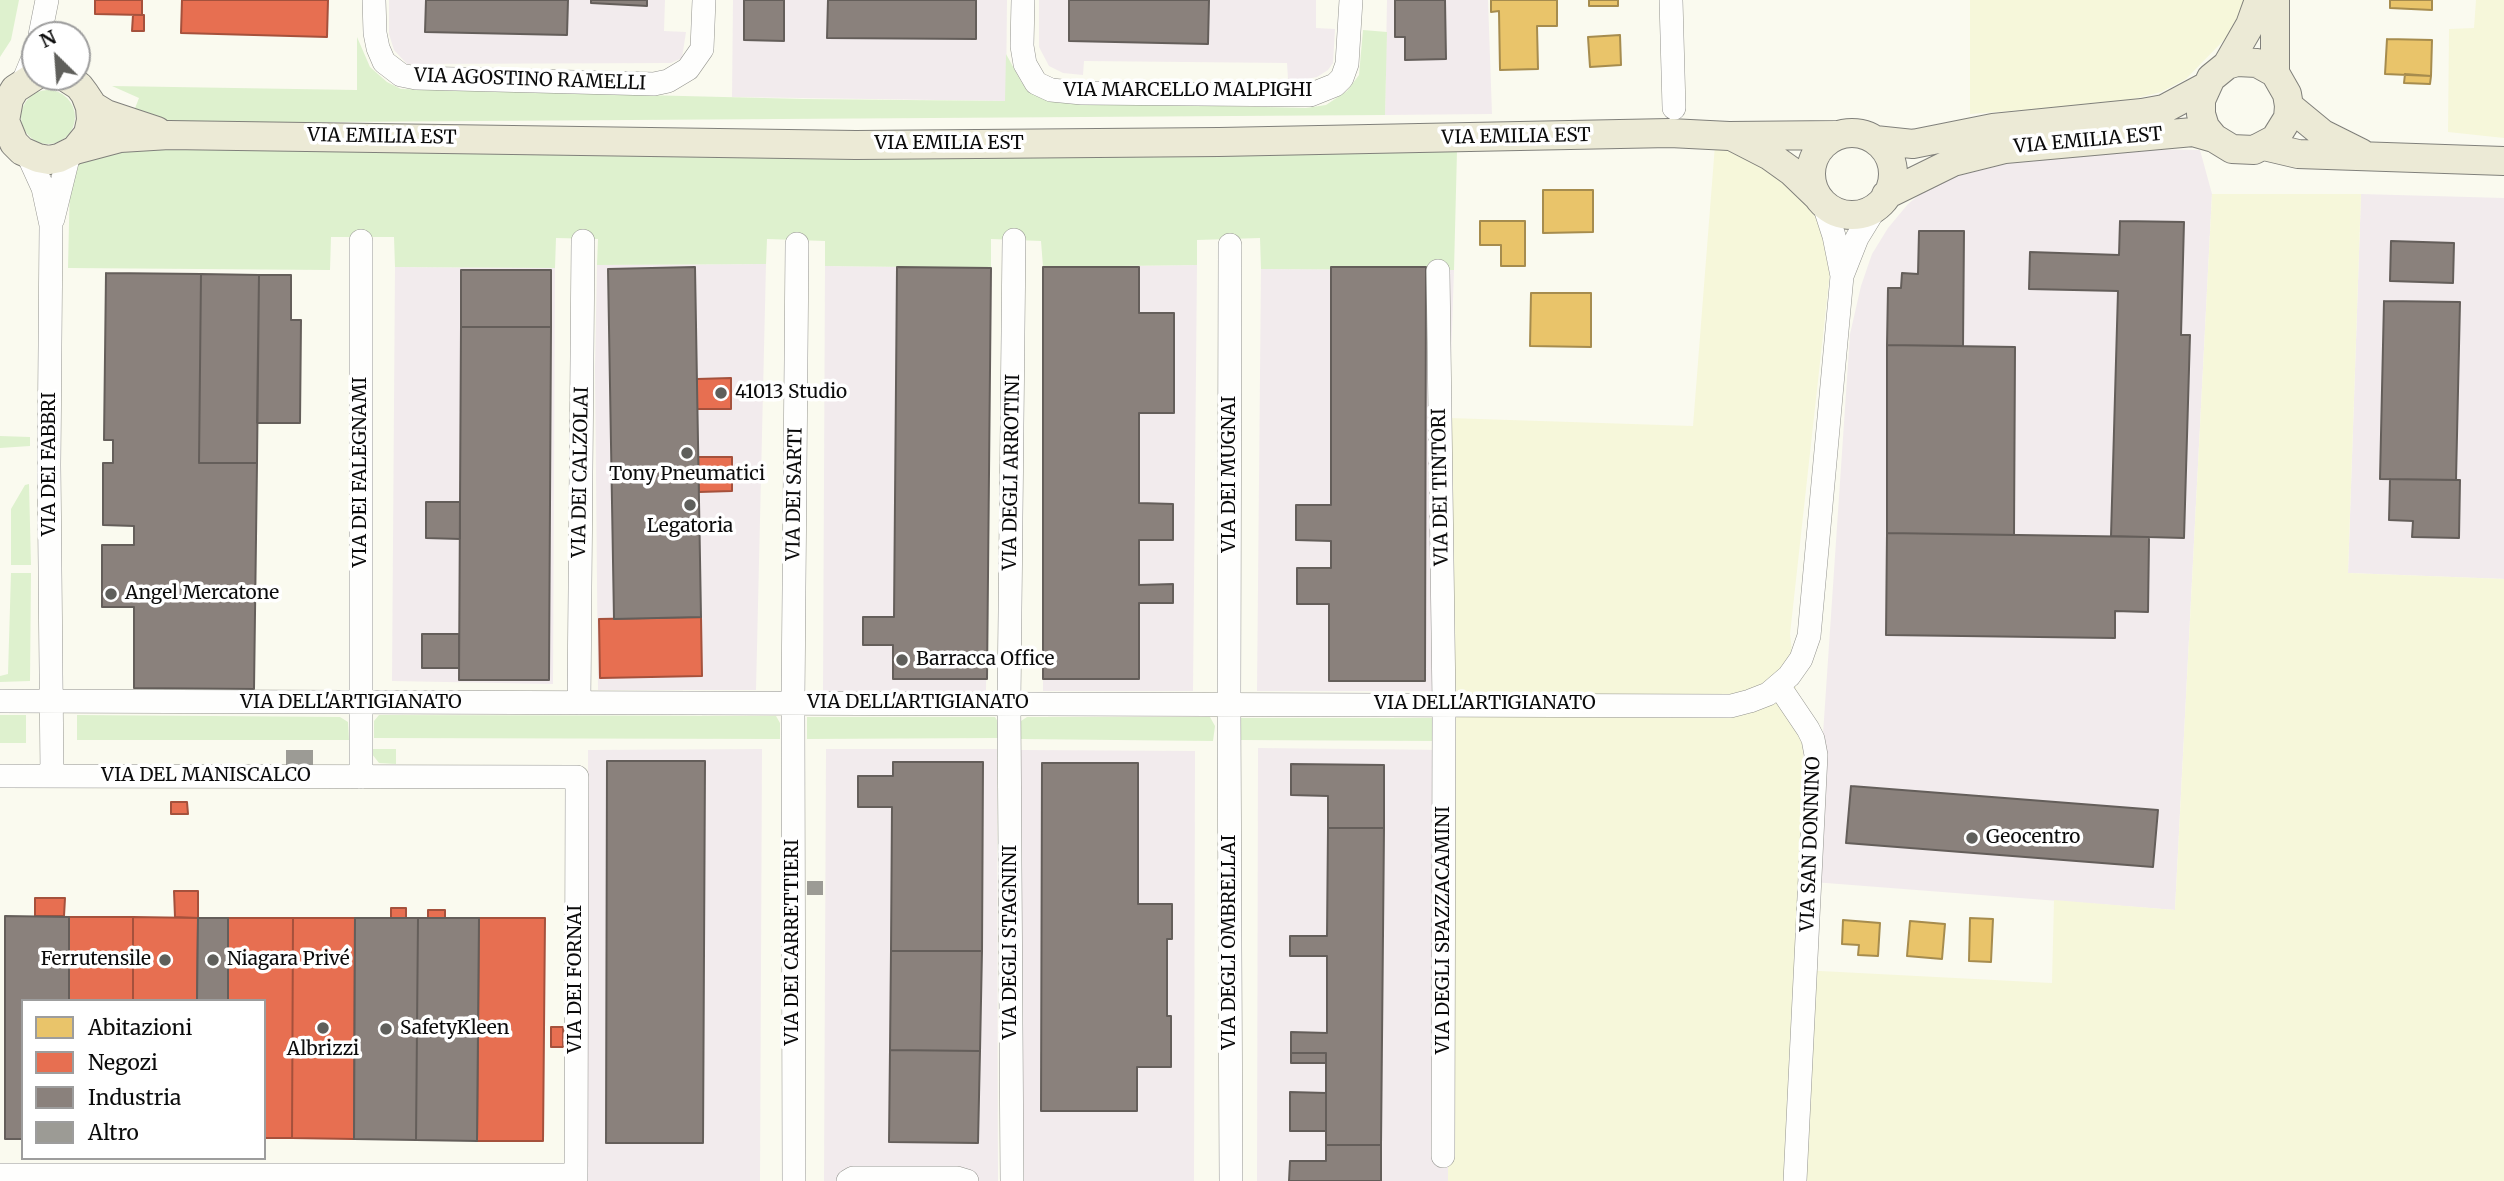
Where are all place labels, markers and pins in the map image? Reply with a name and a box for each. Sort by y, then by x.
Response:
place label: 41013 Studio [735,382,847,404]
marker: 41013 Studio [713,385,729,401]
marker: Tony Pneumatici [679,445,695,461]
place label: Tony Pneumatici [609,464,765,486]
marker: Legatoria [682,497,698,513]
place label: Legatoria [647,516,733,538]
place label: Angel Mercatone [125,583,279,605]
marker: Angel Mercatone [103,586,119,602]
place label: Barracca Office [916,649,1054,671]
marker: Barracca Office [894,652,910,668]
place label: Geocentro [1986,827,2080,849]
marker: Geocentro [1964,830,1980,846]
place label: Ferrutensile [41,949,151,971]
place label: Niagara Privé [227,949,350,971]
marker: Ferrutensile [157,952,173,968]
marker: Niagara Privé [205,952,221,968]
place label: SafetyKleen [400,1018,509,1040]
marker: Albrizzi [315,1020,331,1036]
marker: SafetyKleen [378,1021,394,1037]
place label: Albrizzi [287,1039,359,1061]

